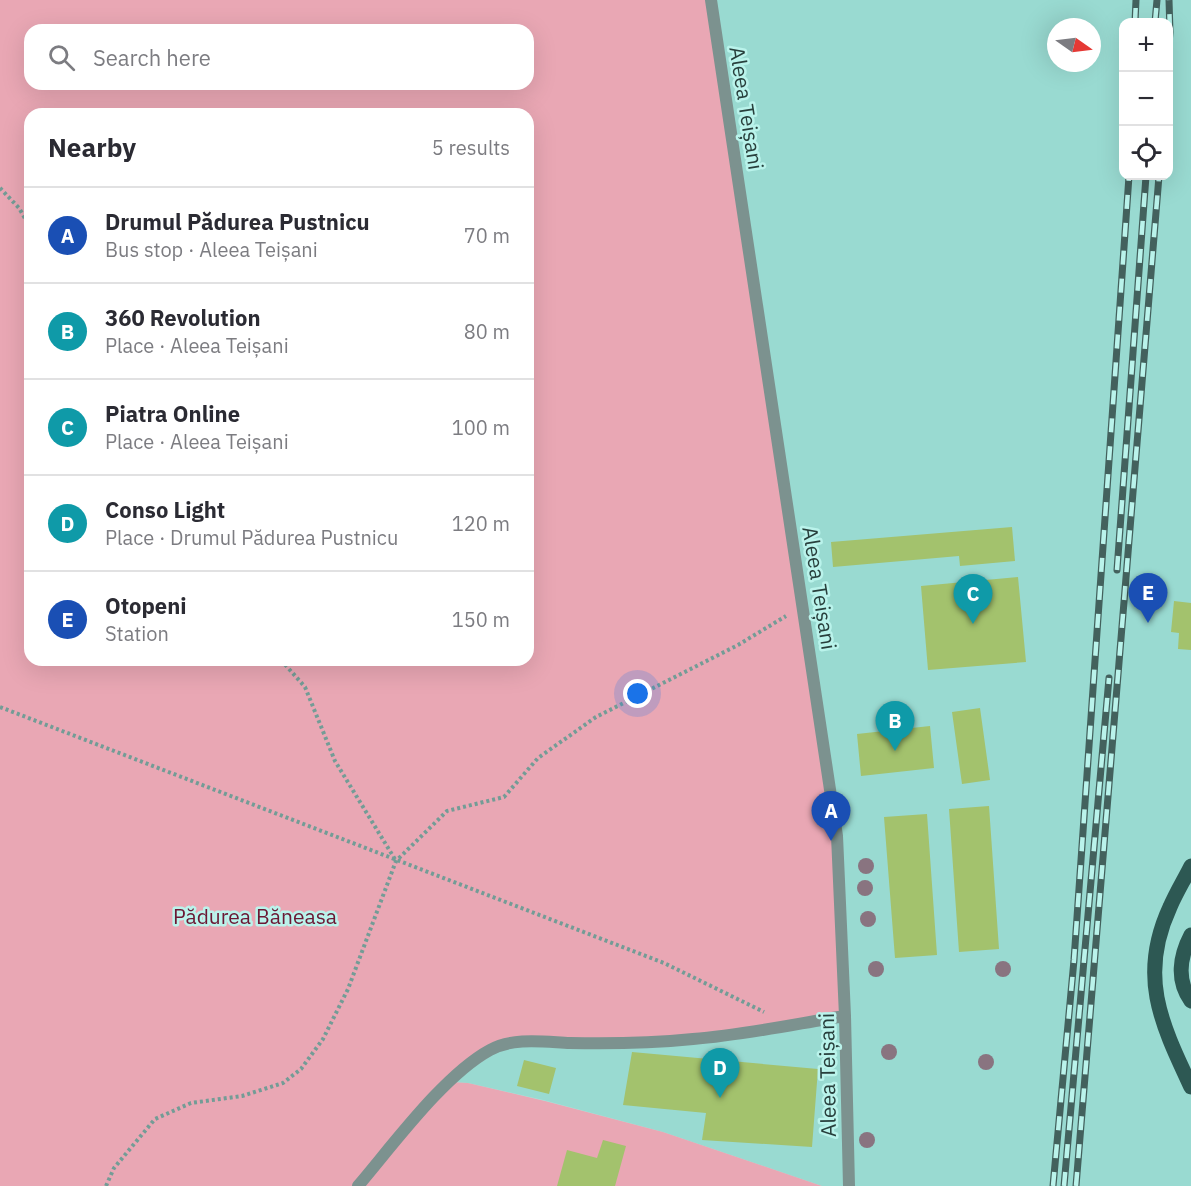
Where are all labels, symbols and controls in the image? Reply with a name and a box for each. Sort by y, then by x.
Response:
north arrow [1047,18,1101,72]
map controls [1119,18,1173,180]
button: + [1119,18,1173,72]
search box [24,24,534,90]
icon: search [45,41,78,74]
text: Search here [93,43,211,72]
street label: Aleea Teișani [723,44,771,172]
button: − [1119,72,1173,126]
button: locate [1119,126,1173,180]
text: Nearby [48,130,136,164]
text: 5 results [432,134,510,161]
text: Drumul Pădurea Pustnicu [105,207,370,236]
text: A [61,222,74,249]
text: 70 m [464,222,510,249]
text: Bus stop · Aleea Teișani [105,236,318,263]
text: 360 Revolution [105,303,261,332]
text: B [61,318,74,345]
text: 80 m [464,318,510,345]
text: Place · Aleea Teișani [105,332,289,359]
text: Piatra Online [105,399,240,428]
text: C [61,414,74,441]
text: 100 m [452,414,510,441]
text: Place · Aleea Teișani [105,428,289,455]
text: Conso Light [105,495,225,524]
text: D [61,510,74,537]
text: 120 m [452,510,510,537]
text: Place · Drumul Pădurea Pustnicu [105,524,398,551]
street label: Aleea Teișani [796,524,844,652]
pin: C [954,574,992,624]
pin: E [1128,574,1168,623]
text: Otopeni [105,591,187,620]
text: E [61,606,74,633]
text: 150 m [452,606,510,633]
text: Station [105,620,169,647]
your location [623,679,652,708]
pin: B [876,702,914,751]
pin: A [812,792,850,841]
park label: Pădurea Băneasa [173,902,337,930]
street label: Aleea Teișani [812,1013,842,1137]
pin: D [700,1048,740,1098]

